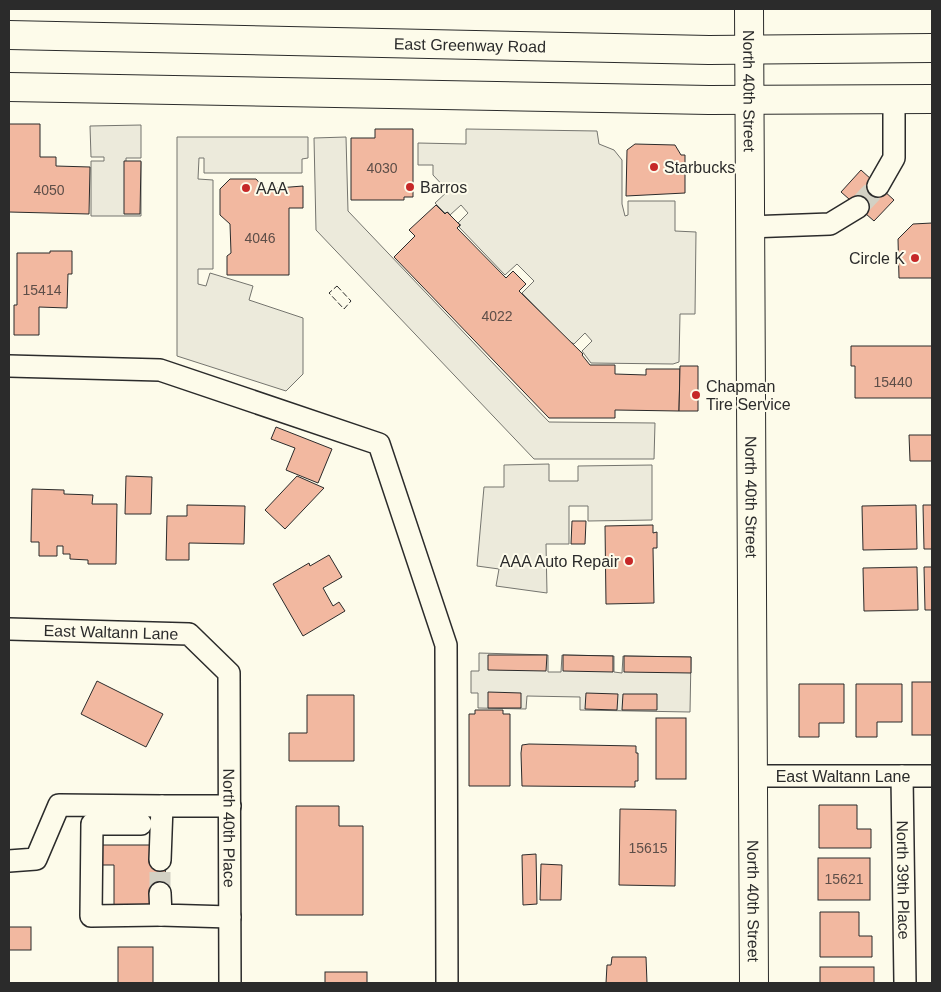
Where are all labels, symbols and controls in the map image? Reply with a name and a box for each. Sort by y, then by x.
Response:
street label: North 40th Street [740,30,758,153]
street label: East Greenway Road [394,35,546,56]
place label: Starbucks [664,159,735,176]
house number: 4030 [366,160,398,176]
marker: Starbucks [648,161,660,173]
place label: Barros [420,179,467,196]
place label: AAA [256,180,288,197]
marker: Barros [404,181,416,193]
house number: 4050 [33,182,65,198]
marker: AAA [240,182,252,194]
house number: 4046 [244,230,276,246]
place label: Circle K [849,250,905,267]
marker: Circle K [909,252,921,264]
house number: 15414 [23,282,62,298]
house number: 4022 [481,308,513,324]
house number: 15440 [874,374,913,390]
place label: Chapman Tire Service [706,378,791,413]
marker: Chapman Tire Service [690,389,702,401]
street label: North 40th Street [742,436,760,559]
place label: AAA Auto Repair [500,553,620,570]
marker: AAA Auto Repair [623,555,635,567]
street label: East Waltann Lane [43,622,179,643]
street label: North 40th Place [220,768,238,888]
street label: East Waltann Lane [776,768,910,785]
street label: North 39th Place [894,820,912,940]
house number: 15615 [629,840,668,856]
street label: North 40th Street [744,840,762,963]
house number: 15621 [825,871,864,887]

